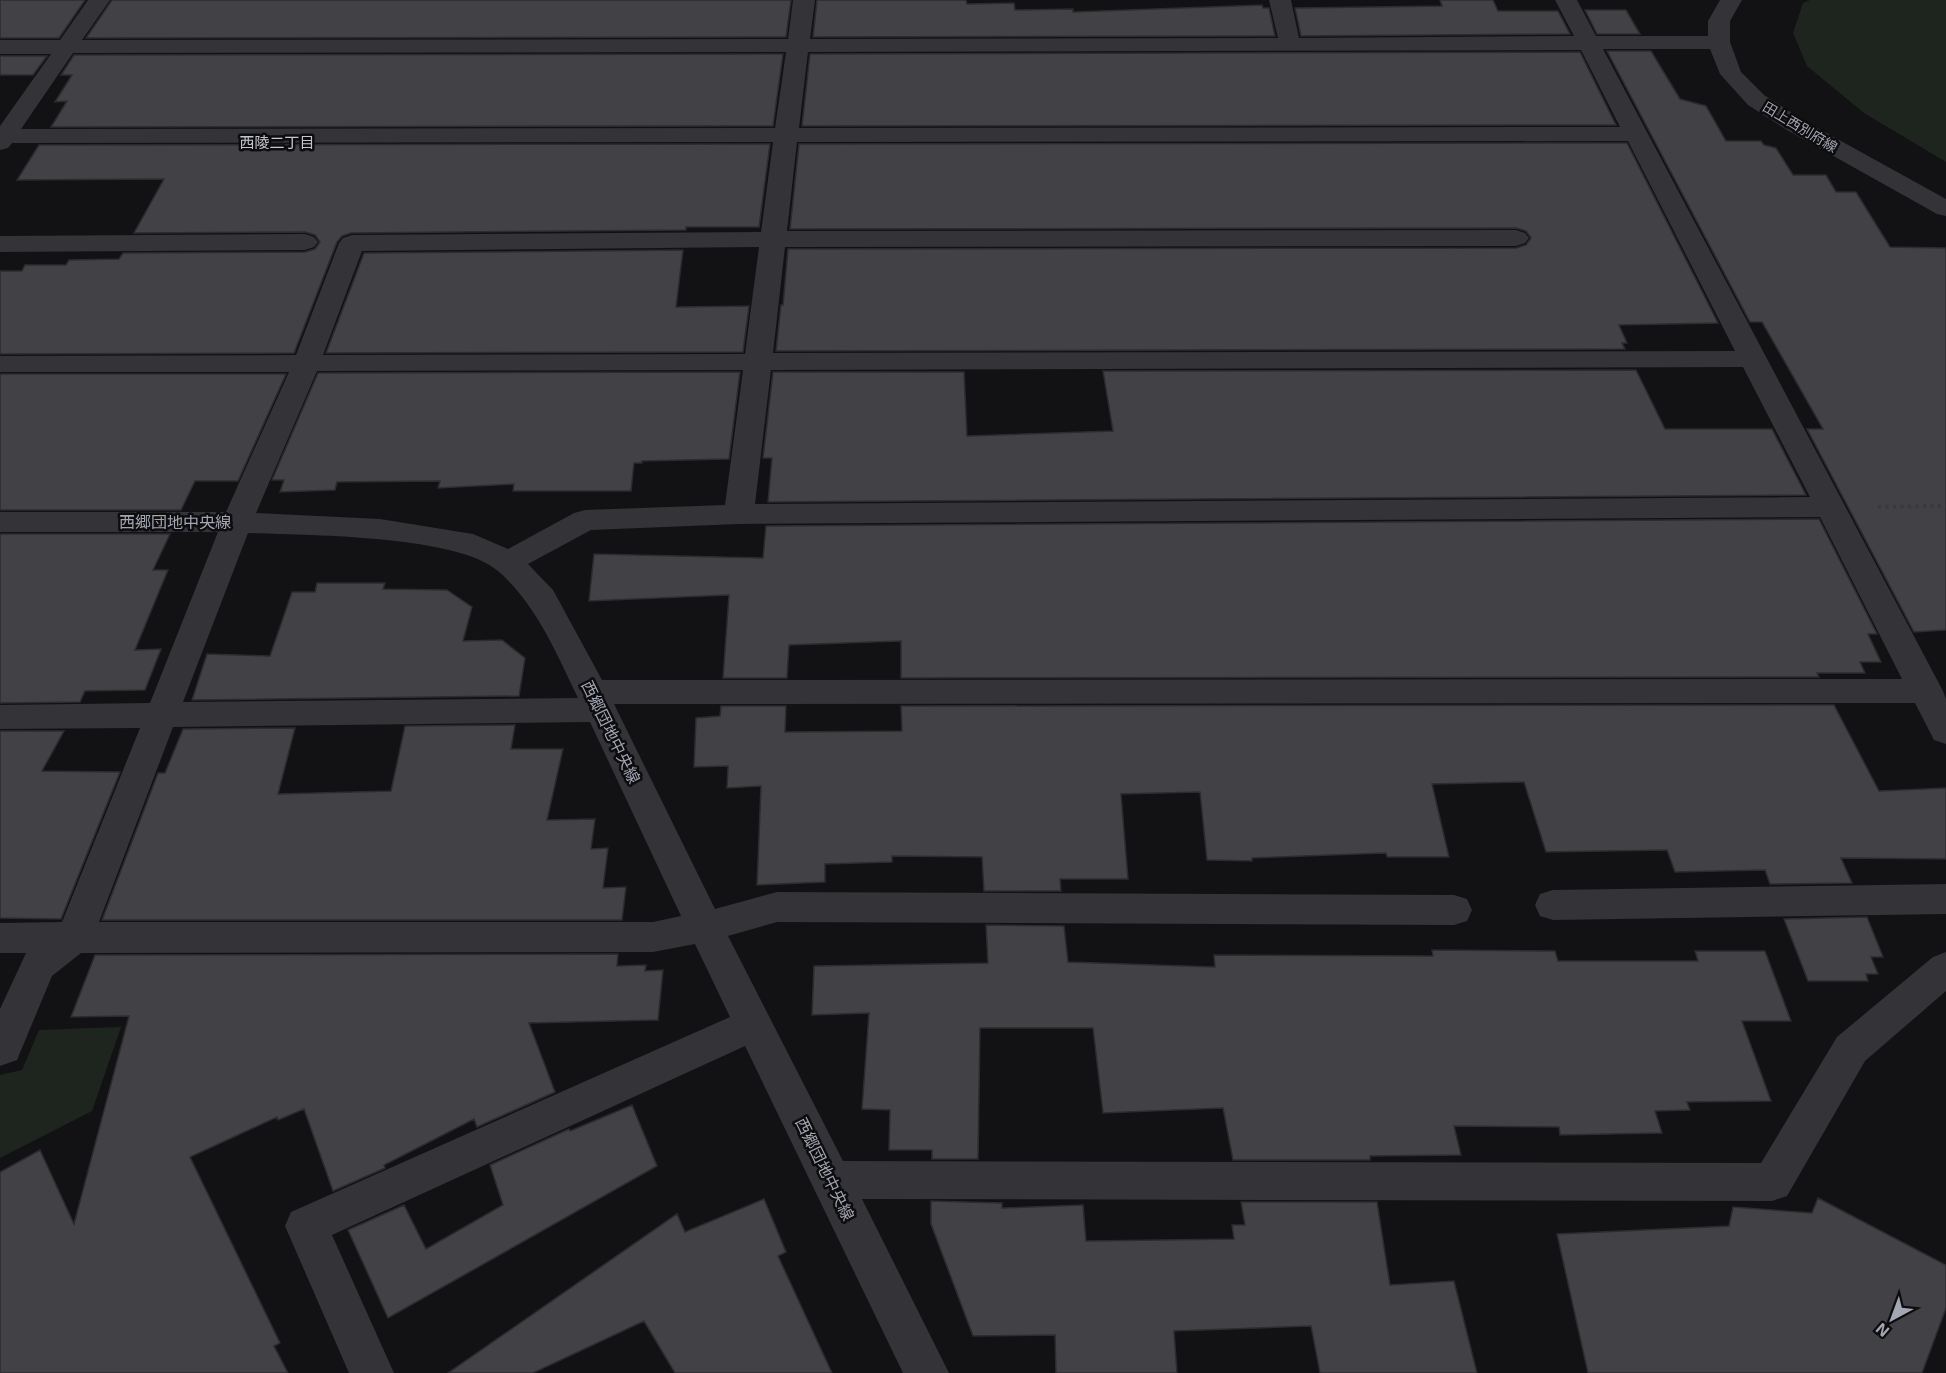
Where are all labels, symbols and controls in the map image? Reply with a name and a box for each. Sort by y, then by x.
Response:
street label: 田上西別府線 [1760,98,1841,155]
district label: 西陵二丁目 [239,133,315,151]
street label: 西郷団地中央線 [119,512,231,531]
street label: 西郷団地中央線 [578,677,645,786]
street label: 西郷団地中央線 [792,1114,859,1223]
north arrow [1862,1289,1922,1349]
text: N [1871,1320,1892,1342]

